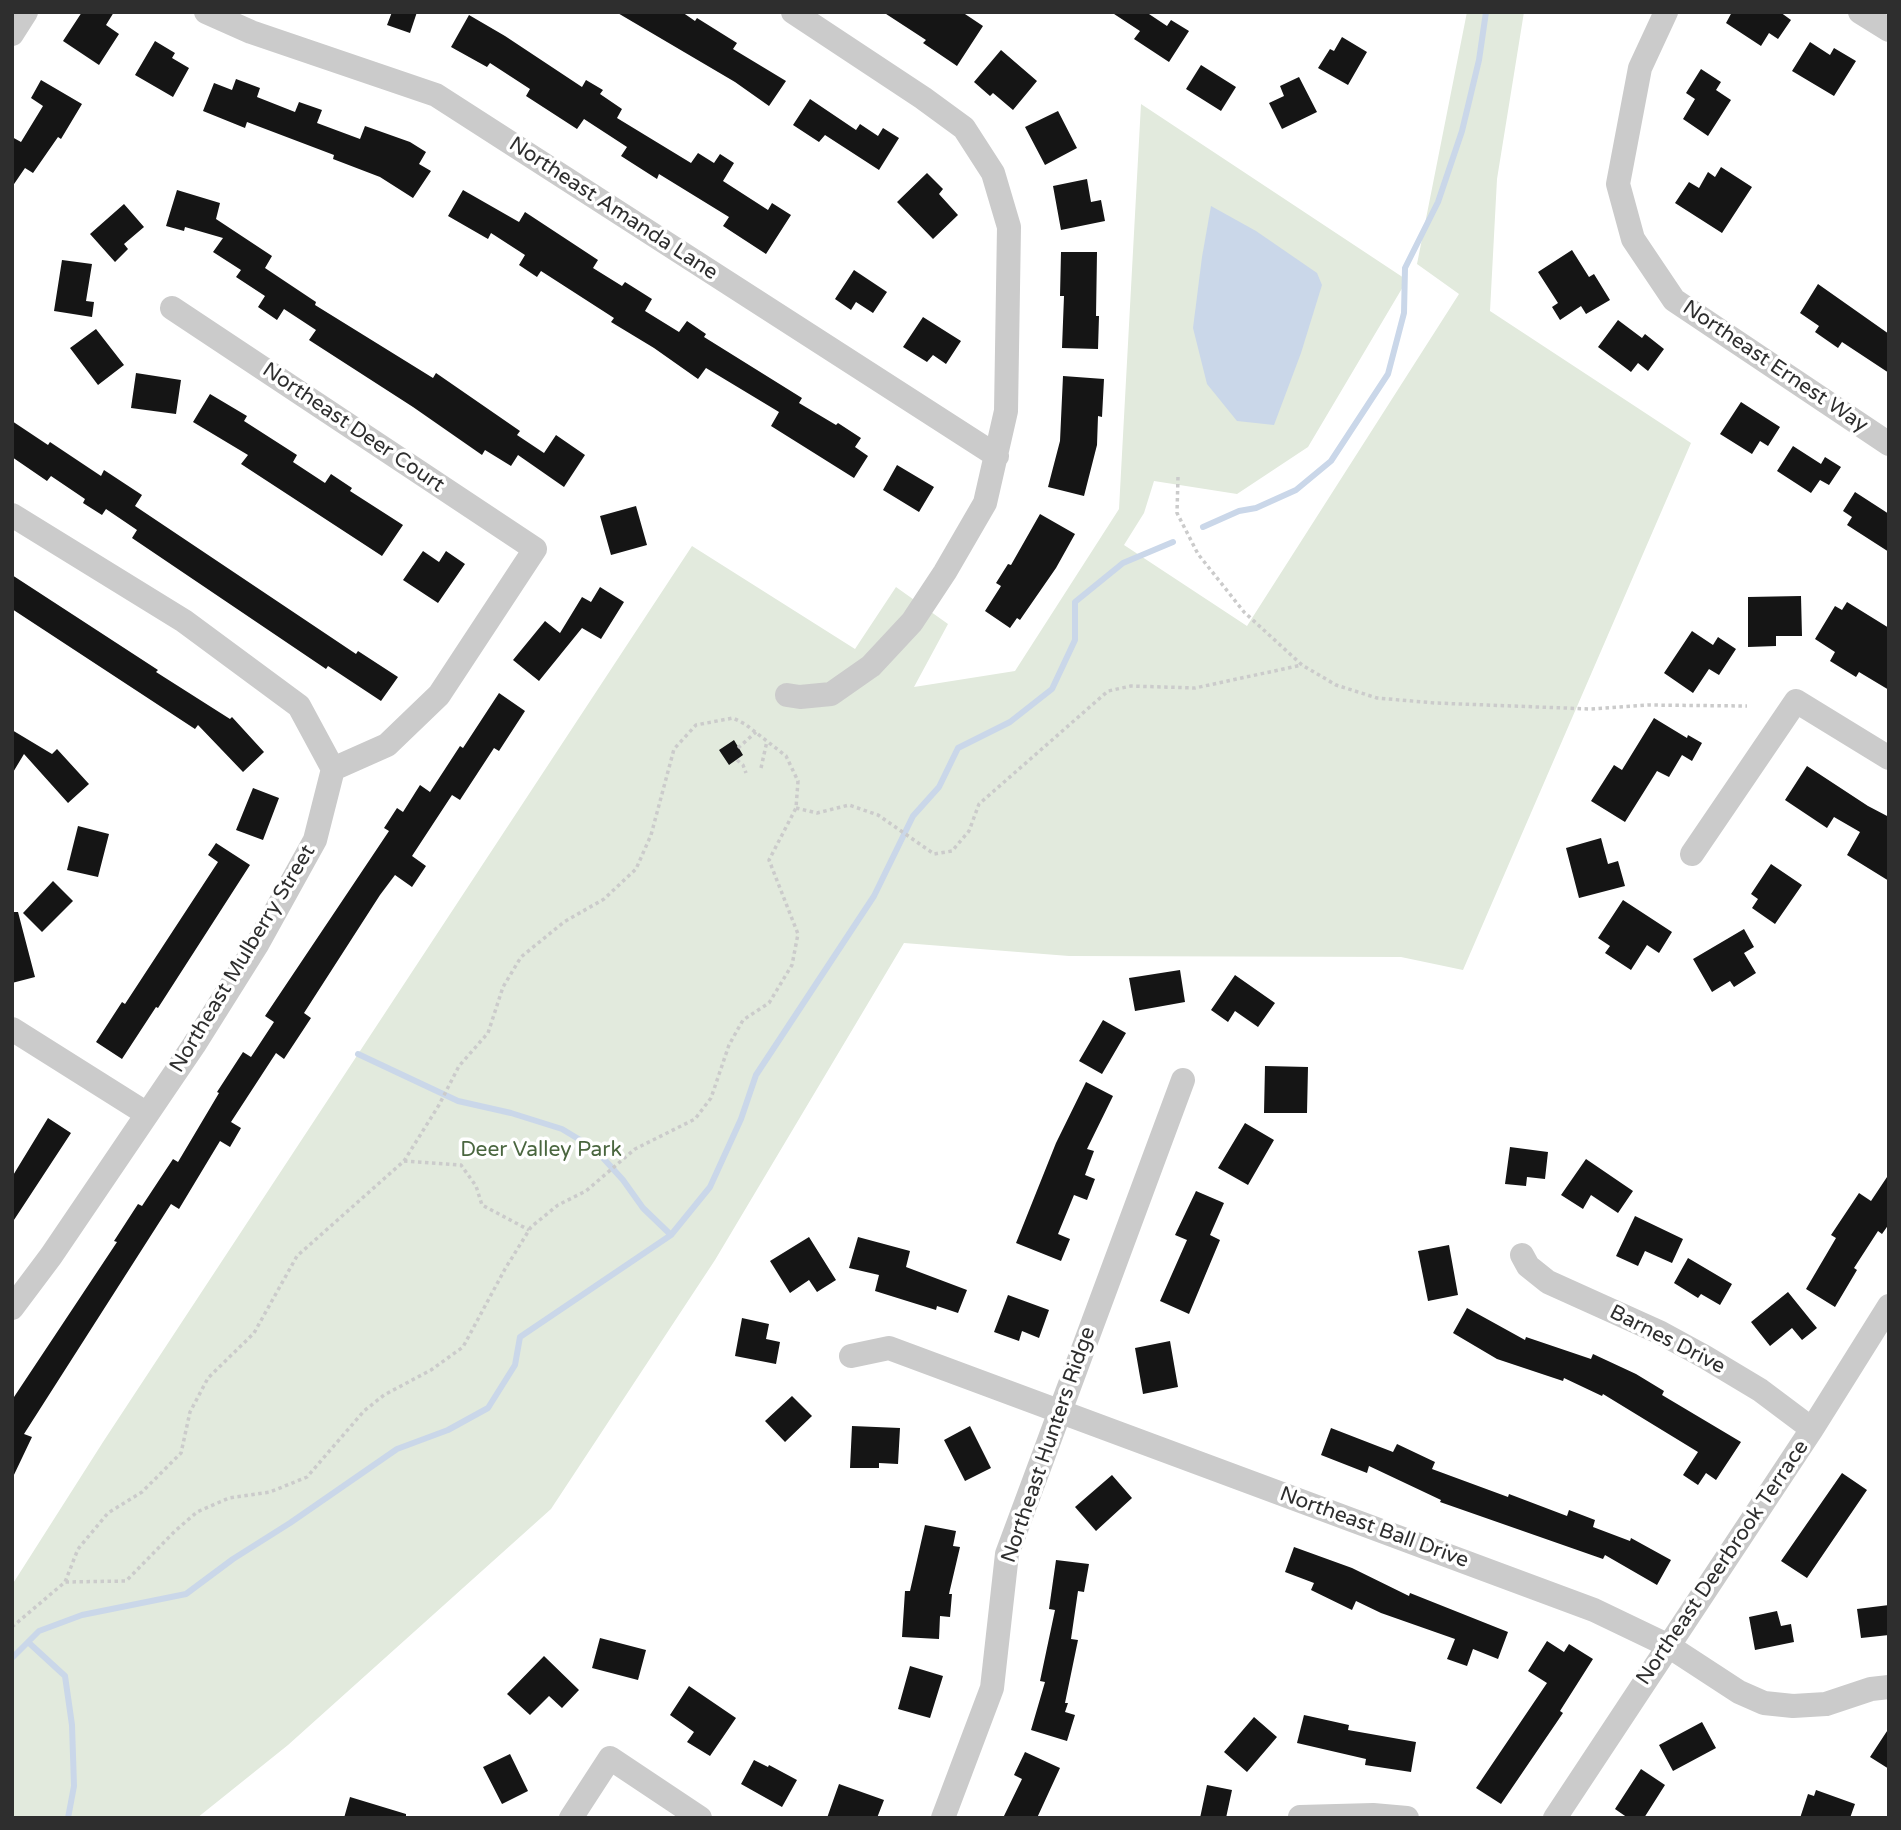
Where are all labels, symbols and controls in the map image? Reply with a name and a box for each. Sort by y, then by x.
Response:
street label: Northeast Amanda Lane [504,132,722,286]
street label: Northeast Ernest Way [1678,296,1872,438]
street label: Northeast Deer Court [257,358,449,498]
street label: Northeast Mulberry Street [165,840,321,1078]
park label: Deer Valley Park [460,1137,622,1163]
street label: Barnes Drive [1605,1300,1729,1380]
street label: Northeast Hunters Ridge [997,1324,1101,1566]
street label: Northeast Deerbrook Terrace [1631,1436,1815,1690]
street label: Northeast Ball Drive [1276,1482,1472,1574]

